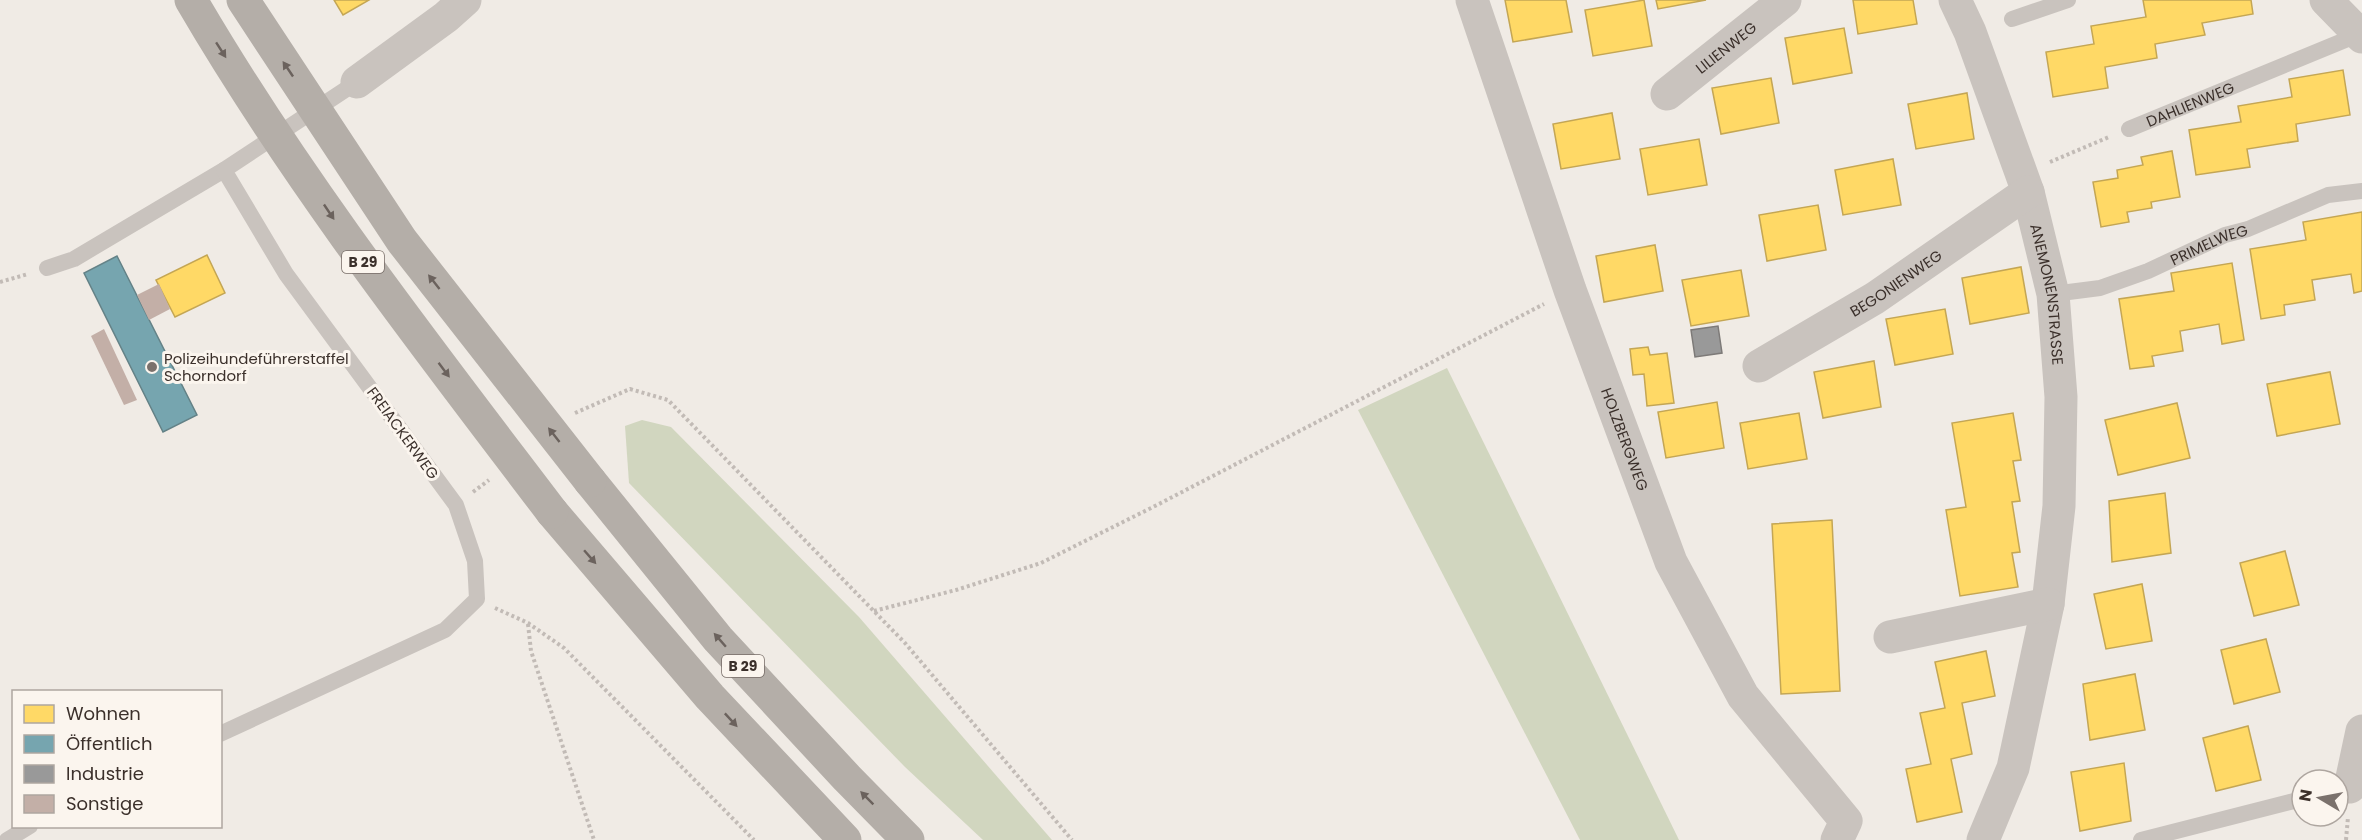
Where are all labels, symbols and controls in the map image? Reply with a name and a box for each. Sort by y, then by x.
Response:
street label: LILIENWEG [1691,16,1761,78]
one-way arrow [215,42,226,58]
one-way arrow [282,61,293,78]
street label: DAHLIENWEG [2143,76,2238,131]
one-way arrow [323,204,334,220]
street label: PRIMELWEG [2167,219,2250,270]
street label: ANEMONENSTRASSE [2026,221,2069,366]
street label: BEGONIENWEG [1846,244,1946,321]
road number: B 29 [342,251,384,273]
one-way arrow [428,274,440,290]
place label: Polizeihundeführerstaffel Schorndorf [164,348,349,386]
marker: Polizeihundeführerstaffel Schorndorf [145,360,159,374]
one-way arrow [437,362,449,377]
street label: FREIACKERWEG [362,383,444,484]
street label: HOLZBERGWEG [1597,384,1654,494]
one-way arrow [549,428,561,443]
one-way arrow [583,549,596,564]
one-way arrow [714,633,727,648]
road number: B 29 [722,655,764,677]
legend [12,690,222,828]
text: Wohnen [66,701,141,726]
one-way arrow [724,712,738,726]
text: Öffentlich [66,731,153,756]
text: Industrie [66,761,144,786]
north arrow [2290,768,2350,828]
text: N [2293,788,2318,803]
text: Sonstige [66,791,143,816]
one-way arrow [860,792,874,806]

